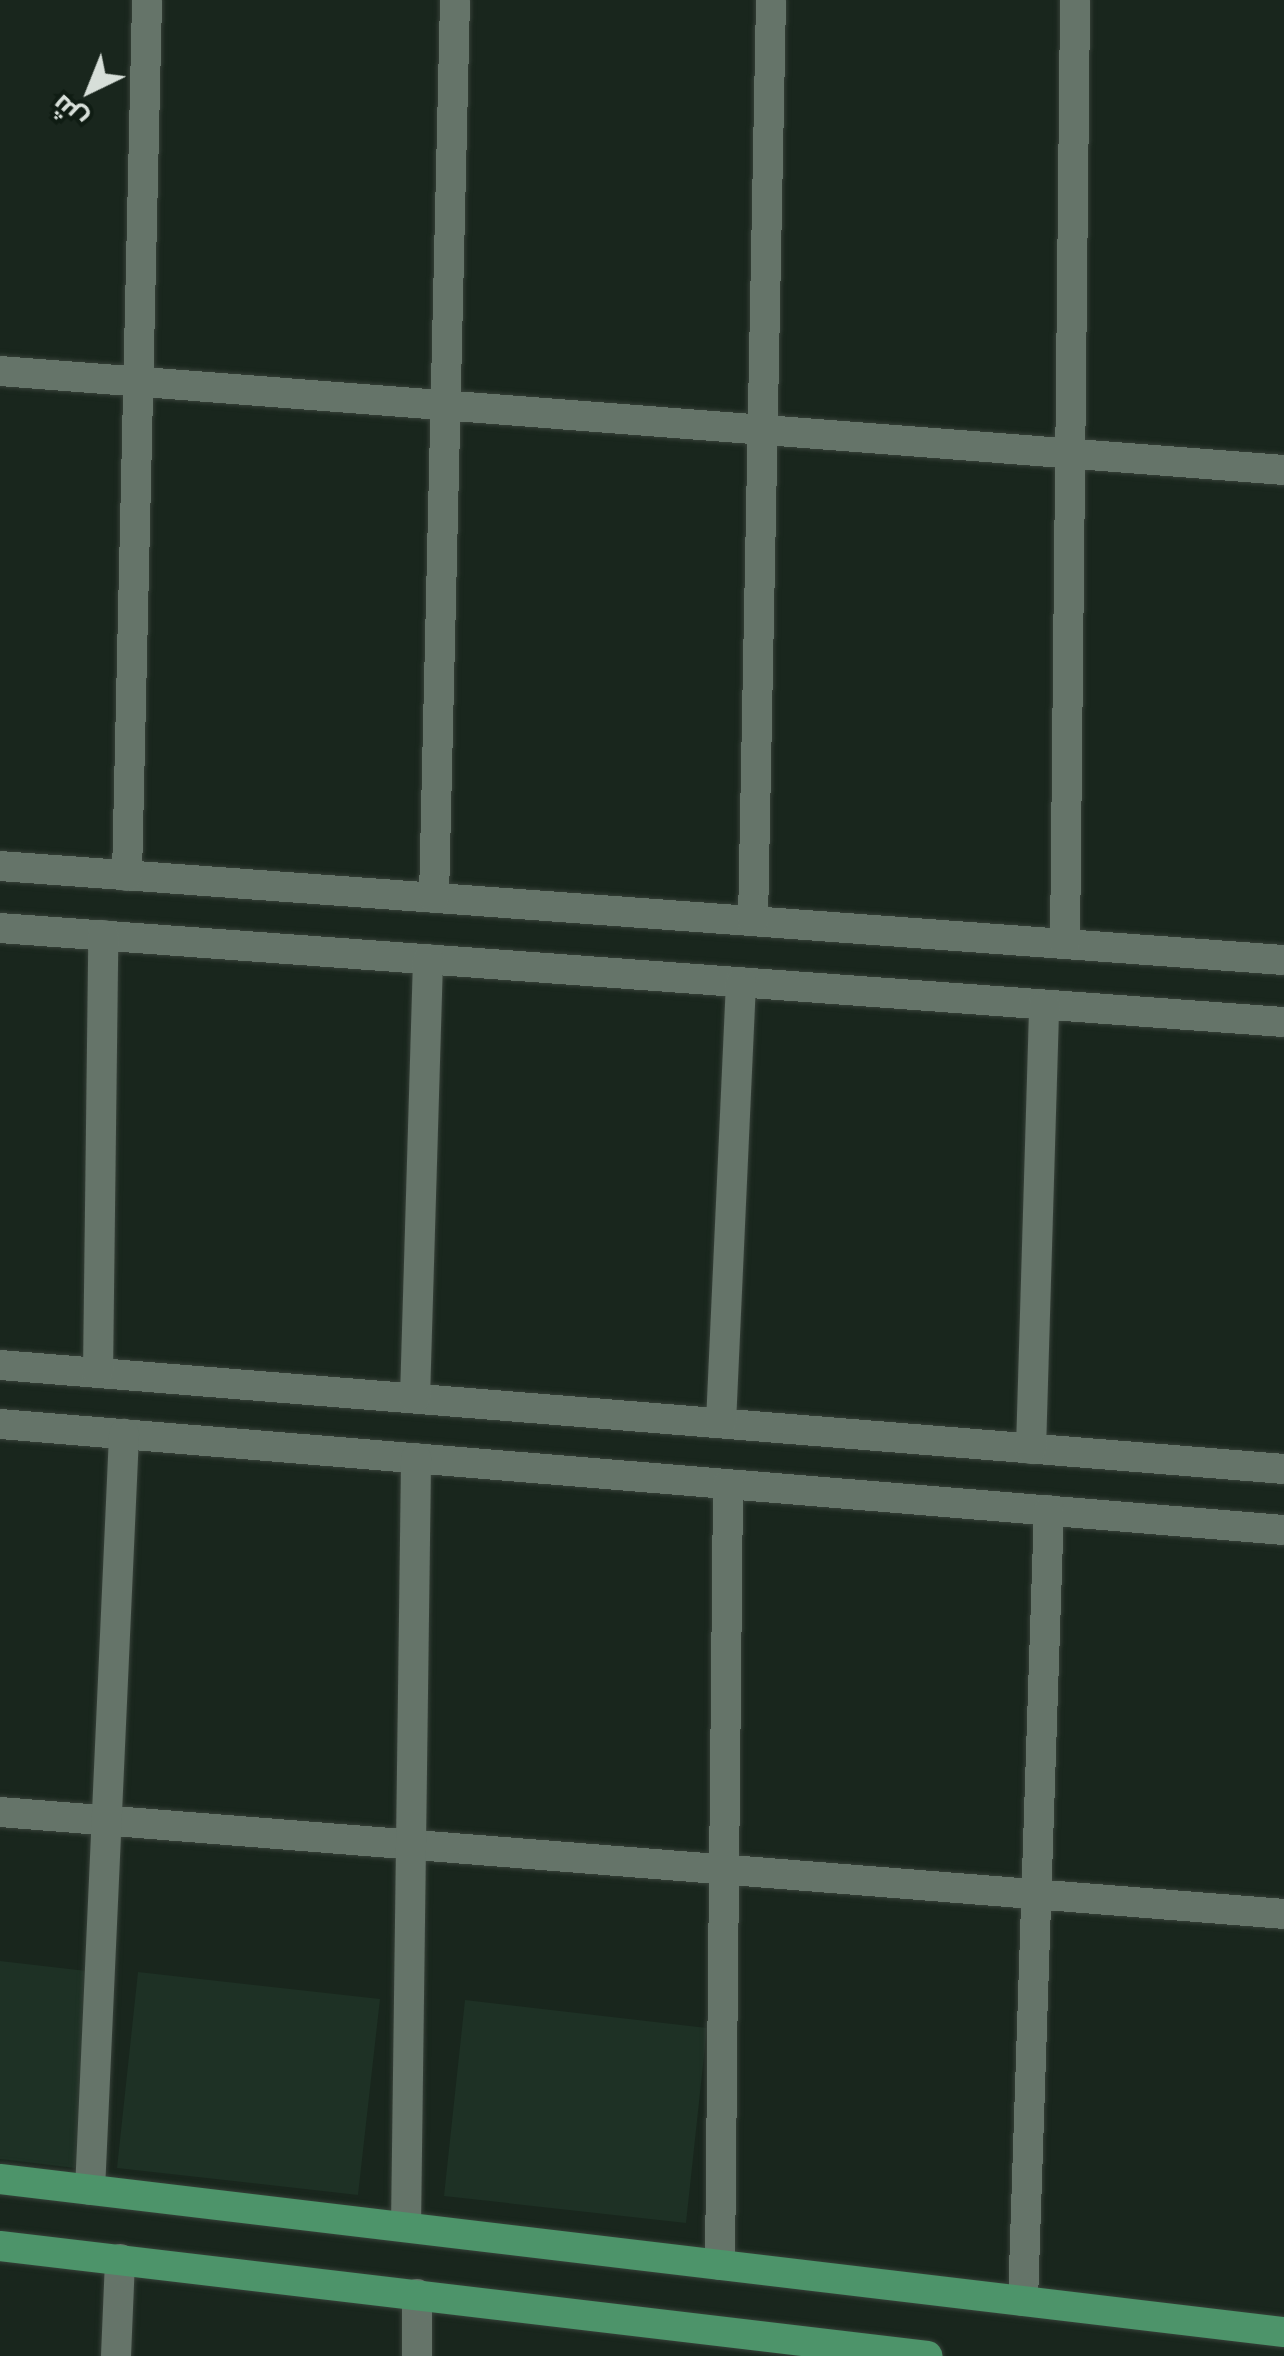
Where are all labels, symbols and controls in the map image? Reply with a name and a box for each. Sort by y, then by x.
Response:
north arrow [40,40,140,140]
text: ش [45,88,94,137]

